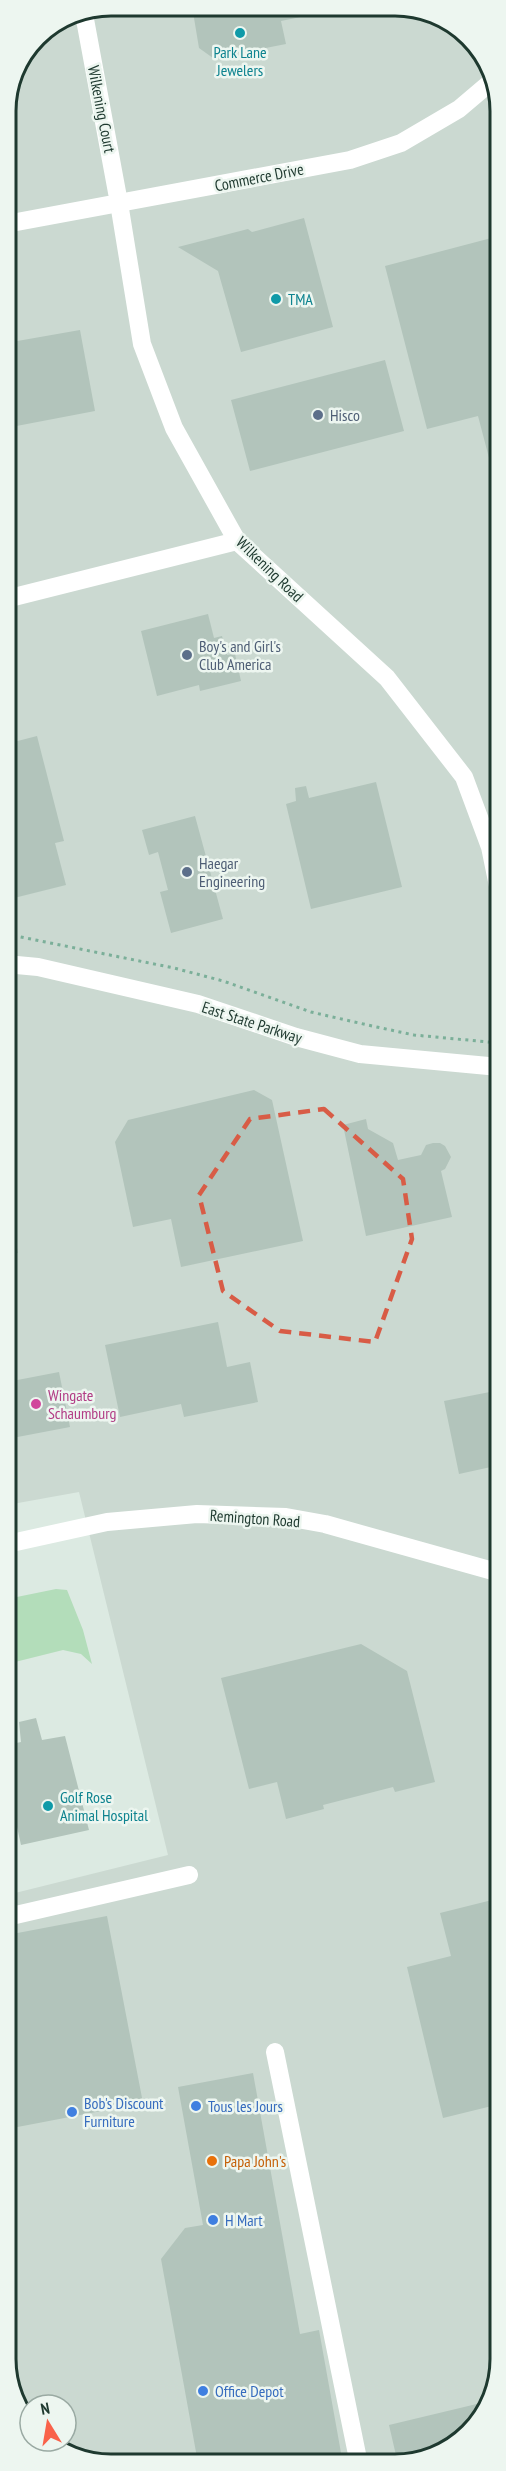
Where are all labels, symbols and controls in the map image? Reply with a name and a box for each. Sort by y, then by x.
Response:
marker: Park Lane Jewelers [233,26,247,40]
place label: Park Lane Jewelers [213,42,267,80]
street label: Wilkening Court [84,64,120,155]
street label: Commerce Drive [213,159,305,195]
place label: TMA [288,289,313,309]
marker: TMA [269,292,283,306]
place label: Hisco [330,405,360,425]
marker: Hisco [311,408,325,422]
street label: Wilkening Road [232,532,308,606]
place label: Boy's and Girl's Club America [199,636,281,674]
marker: Boy's and Girl's Club America [180,648,194,662]
place label: Haegar Engineering [199,853,265,891]
marker: Haegar Engineering [180,865,194,879]
street label: East State Parkway [199,996,305,1048]
place label: Wingate Schaumburg [48,1385,117,1423]
marker: Wingate Schaumburg [29,1397,43,1411]
street label: Remington Road [209,1505,301,1531]
place label: Golf Rose Animal Hospital [60,1787,148,1825]
marker: Golf Rose Animal Hospital [41,1799,55,1813]
place label: Bob's Discount Furniture [84,2093,164,2131]
place label: Tous les Jours [208,2096,283,2116]
marker: Tous les Jours [189,2099,203,2113]
marker: Bob's Discount Furniture [65,2105,79,2119]
place label: Papa John's [224,2151,286,2171]
marker: Papa John's [205,2154,219,2168]
place label: H Mart [225,2210,263,2230]
marker: H Mart [206,2213,220,2227]
place label: Office Depot [215,2381,284,2401]
marker: Office Depot [196,2384,210,2398]
north arrow [18,2393,78,2453]
text: N [39,2398,51,2419]

